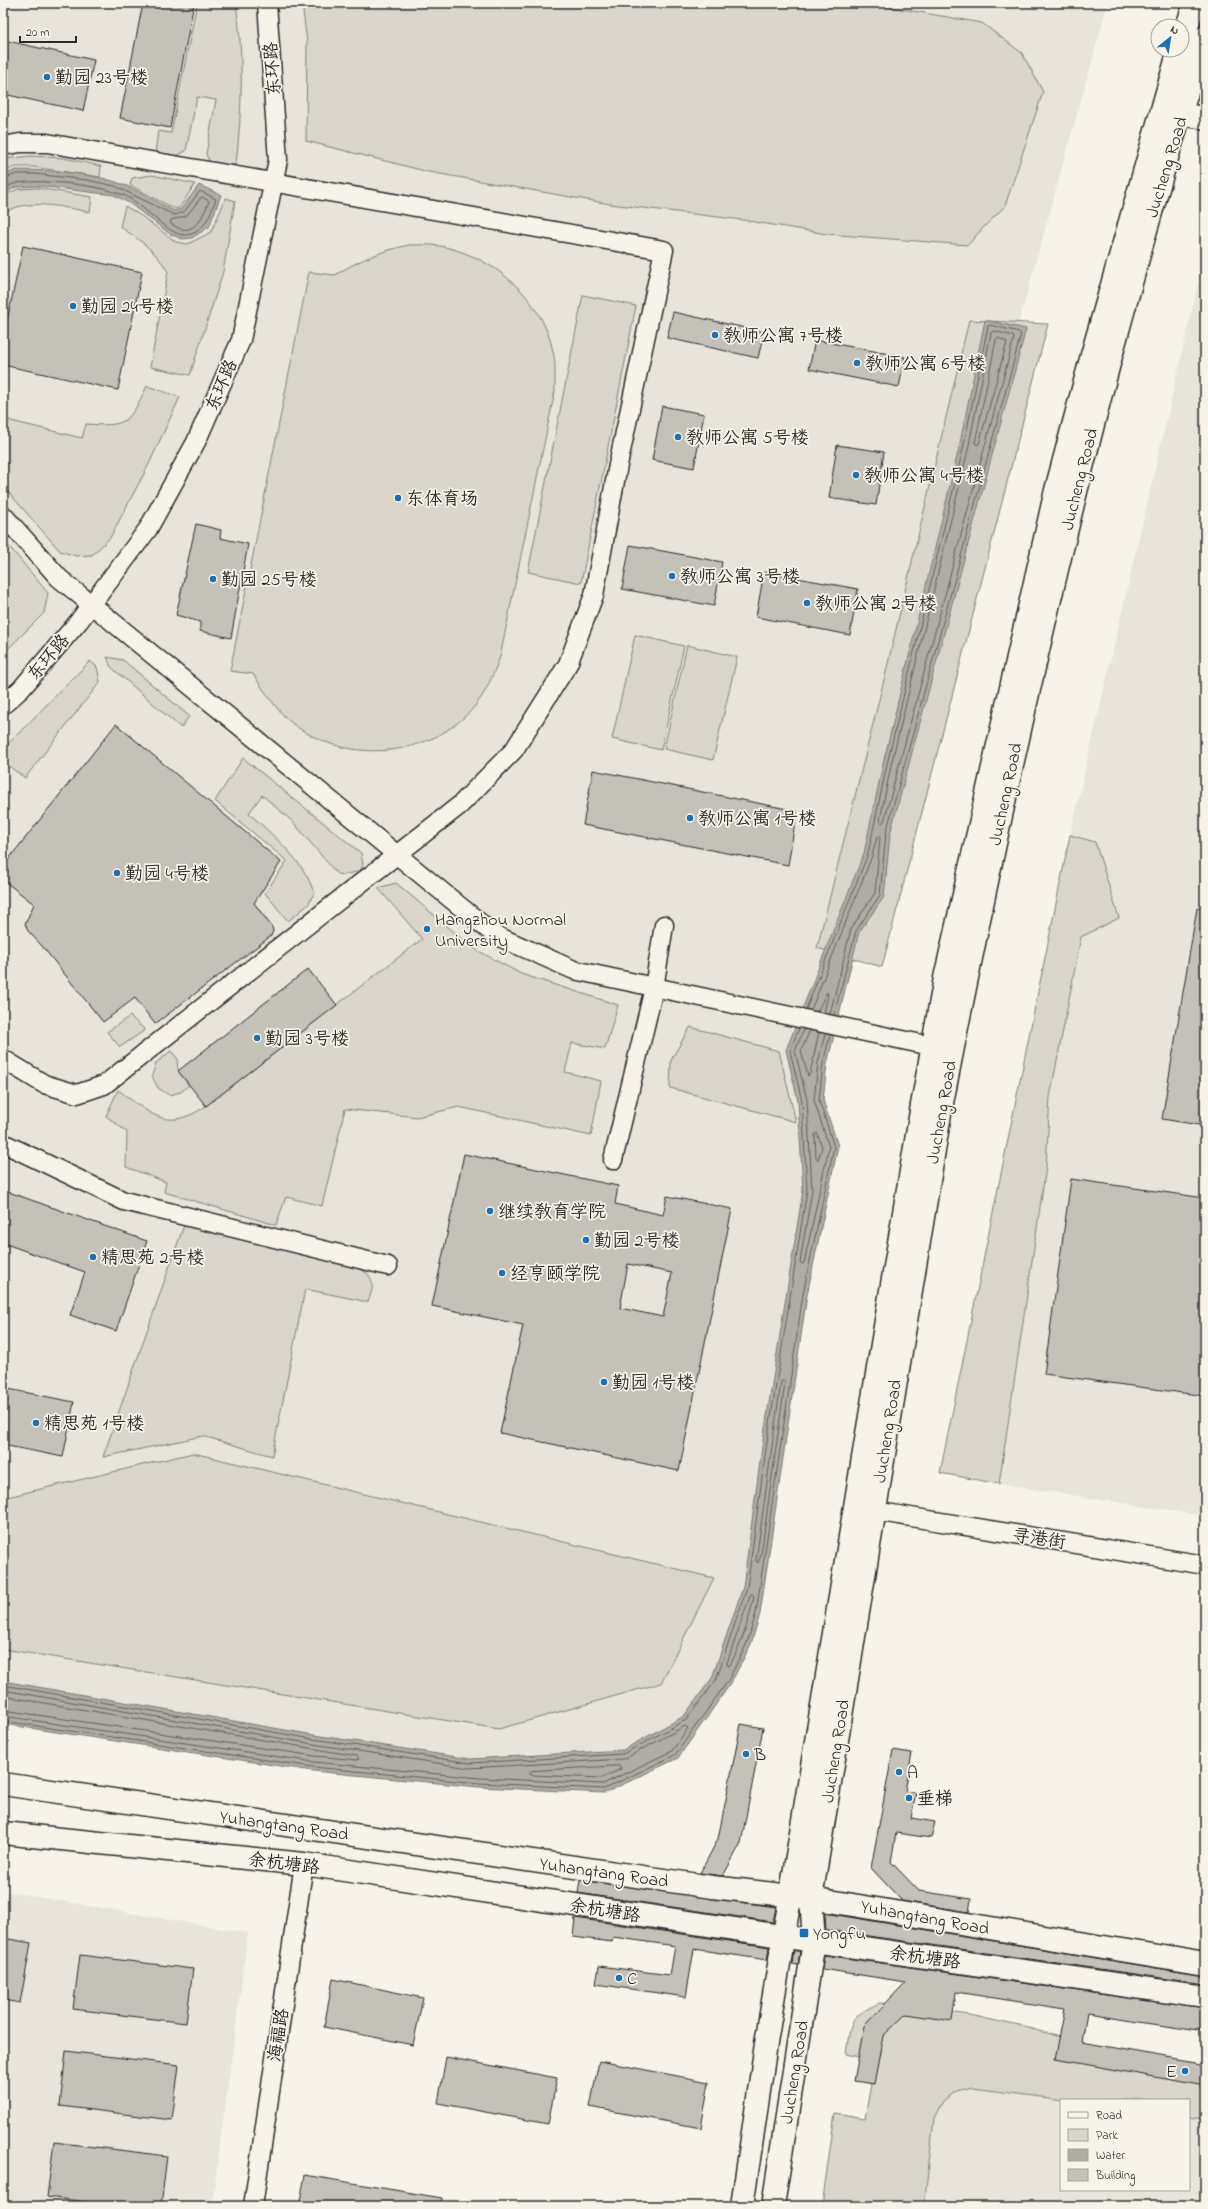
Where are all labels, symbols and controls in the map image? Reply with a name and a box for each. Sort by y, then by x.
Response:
scale bar [20,18,76,44]
north arrow [1150,18,1190,58]
text: N [1167,21,1182,39]
text: 20 m [26,24,49,42]
street label: 东环路 [259,41,289,97]
place label: 勤园 23号楼 [55,66,148,92]
marker: 勤园 23号楼 [42,72,52,82]
street label: Jucheng Road [1140,114,1197,222]
place label: 勤园 24号楼 [81,295,174,321]
marker: 勤园 24号楼 [68,301,78,311]
place label: 教师公寓 7号楼 [723,324,843,350]
marker: 教师公寓 7号楼 [710,330,720,340]
place label: 教师公寓 6号楼 [865,352,985,378]
street label: 东环路 [200,356,245,416]
marker: 教师公寓 6号楼 [852,358,862,368]
place label: 教师公寓 5号楼 [686,426,809,452]
street label: Jucheng Road [1056,426,1107,533]
marker: 教师公寓 5号楼 [673,432,683,442]
place label: 教师公寓 4号楼 [864,464,984,490]
marker: 教师公寓 4号楼 [851,470,861,480]
place label: 东体育场 [406,487,478,513]
marker: 东体育场 [393,493,403,503]
place label: 教师公寓 3号楼 [680,565,800,591]
place label: 勤园 25号楼 [221,568,317,594]
marker: 教师公寓 3号楼 [667,571,677,581]
marker: 勤园 25号楼 [208,574,218,584]
place label: 教师公寓 2号楼 [815,592,936,618]
marker: 教师公寓 2号楼 [802,598,812,608]
street label: 东环路 [22,629,77,687]
street label: Jucheng Road [983,741,1031,848]
place label: 教师公寓 1号楼 [698,807,816,833]
marker: 教师公寓 1号楼 [685,813,695,823]
place label: 勤园 4号楼 [125,862,209,888]
marker: 勤园 4号楼 [112,868,122,878]
place label: Hangzhou Normal University [435,908,566,955]
marker: Hangzhou Normal University [422,924,432,934]
place label: 勤园 3号楼 [265,1027,349,1053]
marker: 勤园 3号楼 [252,1033,262,1043]
street label: Jucheng Road [921,1059,966,1166]
place label: 继续教育学院 [498,1200,606,1226]
marker: 继续教育学院 [485,1206,495,1216]
place label: 勤园 2号楼 [594,1229,679,1255]
marker: 勤园 2号楼 [581,1235,591,1245]
place label: 精思苑 2号楼 [101,1246,204,1272]
marker: 精思苑 2号楼 [88,1252,98,1262]
place label: 经亨颐学院 [510,1262,600,1288]
marker: 经亨颐学院 [497,1268,507,1278]
place label: 勤园 1号楼 [612,1371,694,1397]
marker: 勤园 1号楼 [599,1377,609,1387]
street label: Jucheng Road [868,1378,911,1485]
place label: 精思苑 1号楼 [44,1412,144,1438]
marker: 精思苑 1号楼 [31,1418,41,1428]
street label: 寻港街 [1010,1523,1067,1557]
street label: Jucheng Road [816,1698,859,1805]
place label: B [753,1743,766,1769]
marker: B [741,1749,751,1759]
place label: A [907,1761,918,1787]
marker: A [894,1767,904,1777]
place label: 垂梯 [917,1787,953,1813]
marker: 垂梯 [904,1793,914,1803]
street label: Yuhangtang Road [217,1805,350,1850]
street label: 余杭塘路 [246,1848,321,1882]
street label: Yuhangtang Road [537,1852,670,1897]
street label: 余杭塘路 [567,1894,642,1930]
street label: Yuhangtang Road [858,1895,991,1944]
place label: Yongfu [813,1922,866,1949]
marker: Yongfu [798,1927,810,1939]
street label: 余杭塘路 [887,1941,962,1977]
place label: C [627,1967,637,1993]
marker: C [614,1973,624,1983]
street label: 海福路 [263,2007,297,2064]
street label: Jucheng Road [775,2019,818,2126]
place label: E [1166,2060,1177,2086]
marker: E [1180,2066,1190,2076]
legend [1060,2099,1190,2191]
text: Road [1096,2107,1122,2125]
text: Park [1096,2127,1118,2145]
text: Water [1096,2147,1125,2165]
text: Building [1095,2167,1135,2186]

